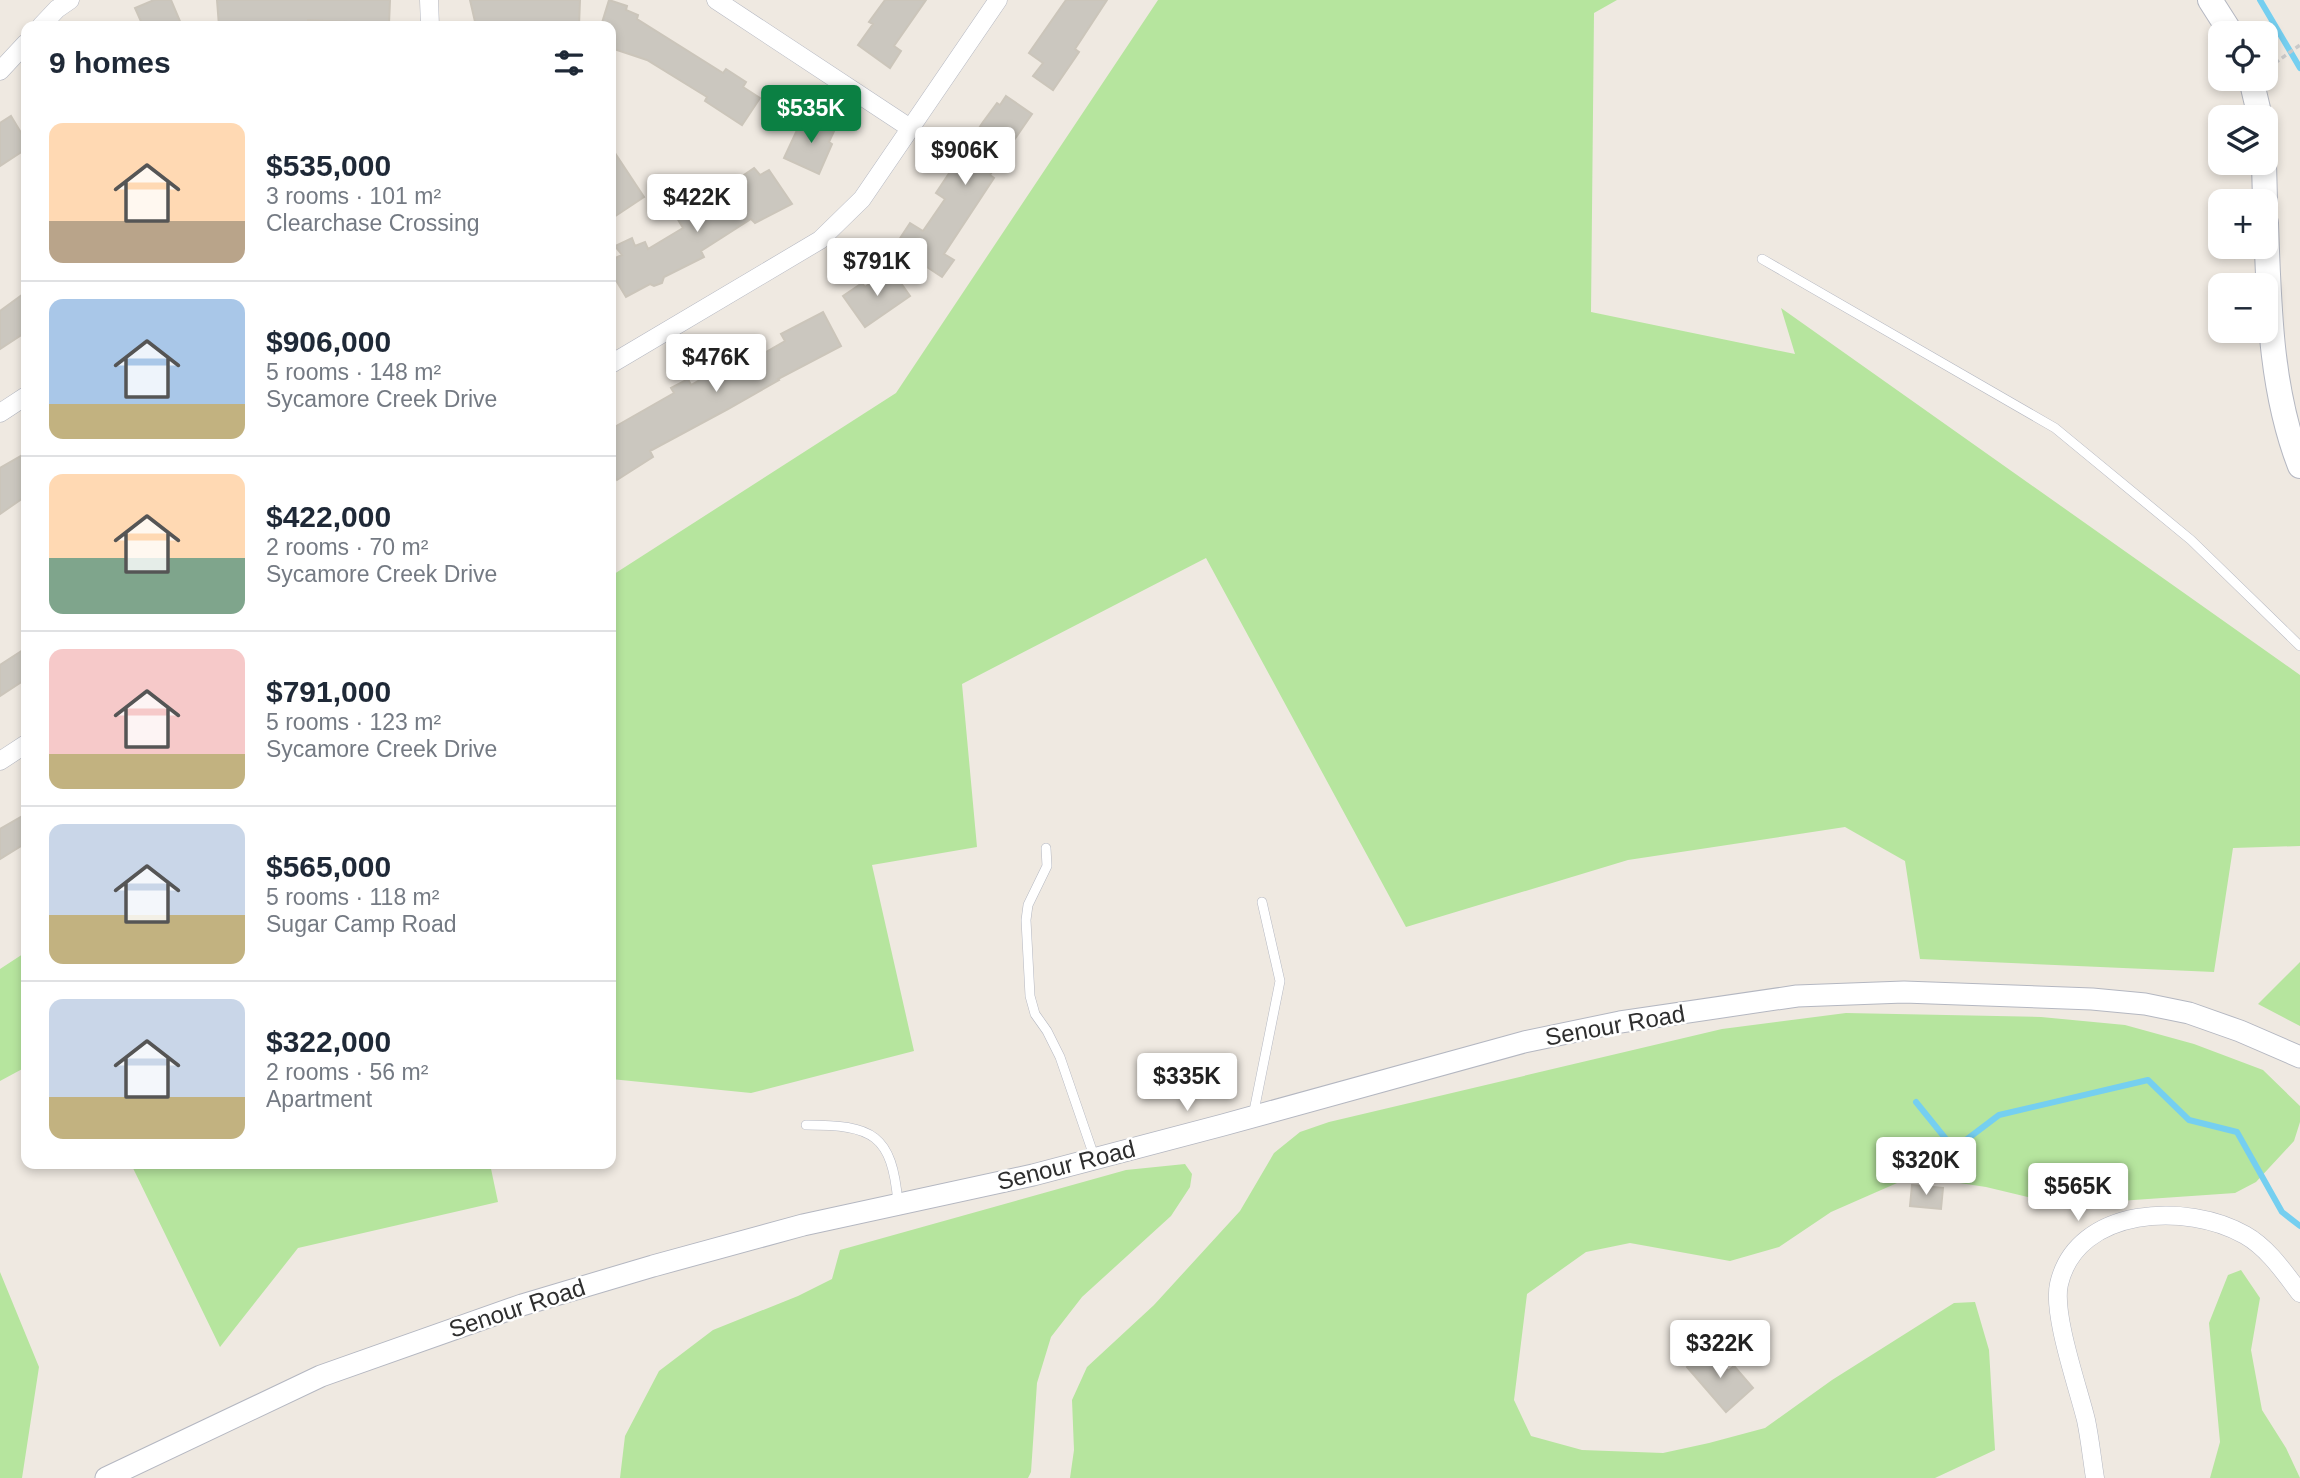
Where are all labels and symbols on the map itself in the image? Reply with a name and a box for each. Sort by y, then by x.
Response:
pin: $535K [762,86,860,145]
pin: $906K [916,128,1014,187]
pin: $422K [648,174,746,234]
pin: $791K [828,238,926,298]
pin: $476K [667,334,765,394]
street label: Senour Road [1543,999,1687,1051]
pin: $335K [1138,1054,1236,1113]
street label: Senour Road [994,1135,1138,1195]
pin: $320K [1877,1138,1975,1197]
pin: $565K [2029,1164,2127,1223]
street label: Senour Road [446,1273,588,1343]
pin: $322K [1671,1320,1769,1380]

